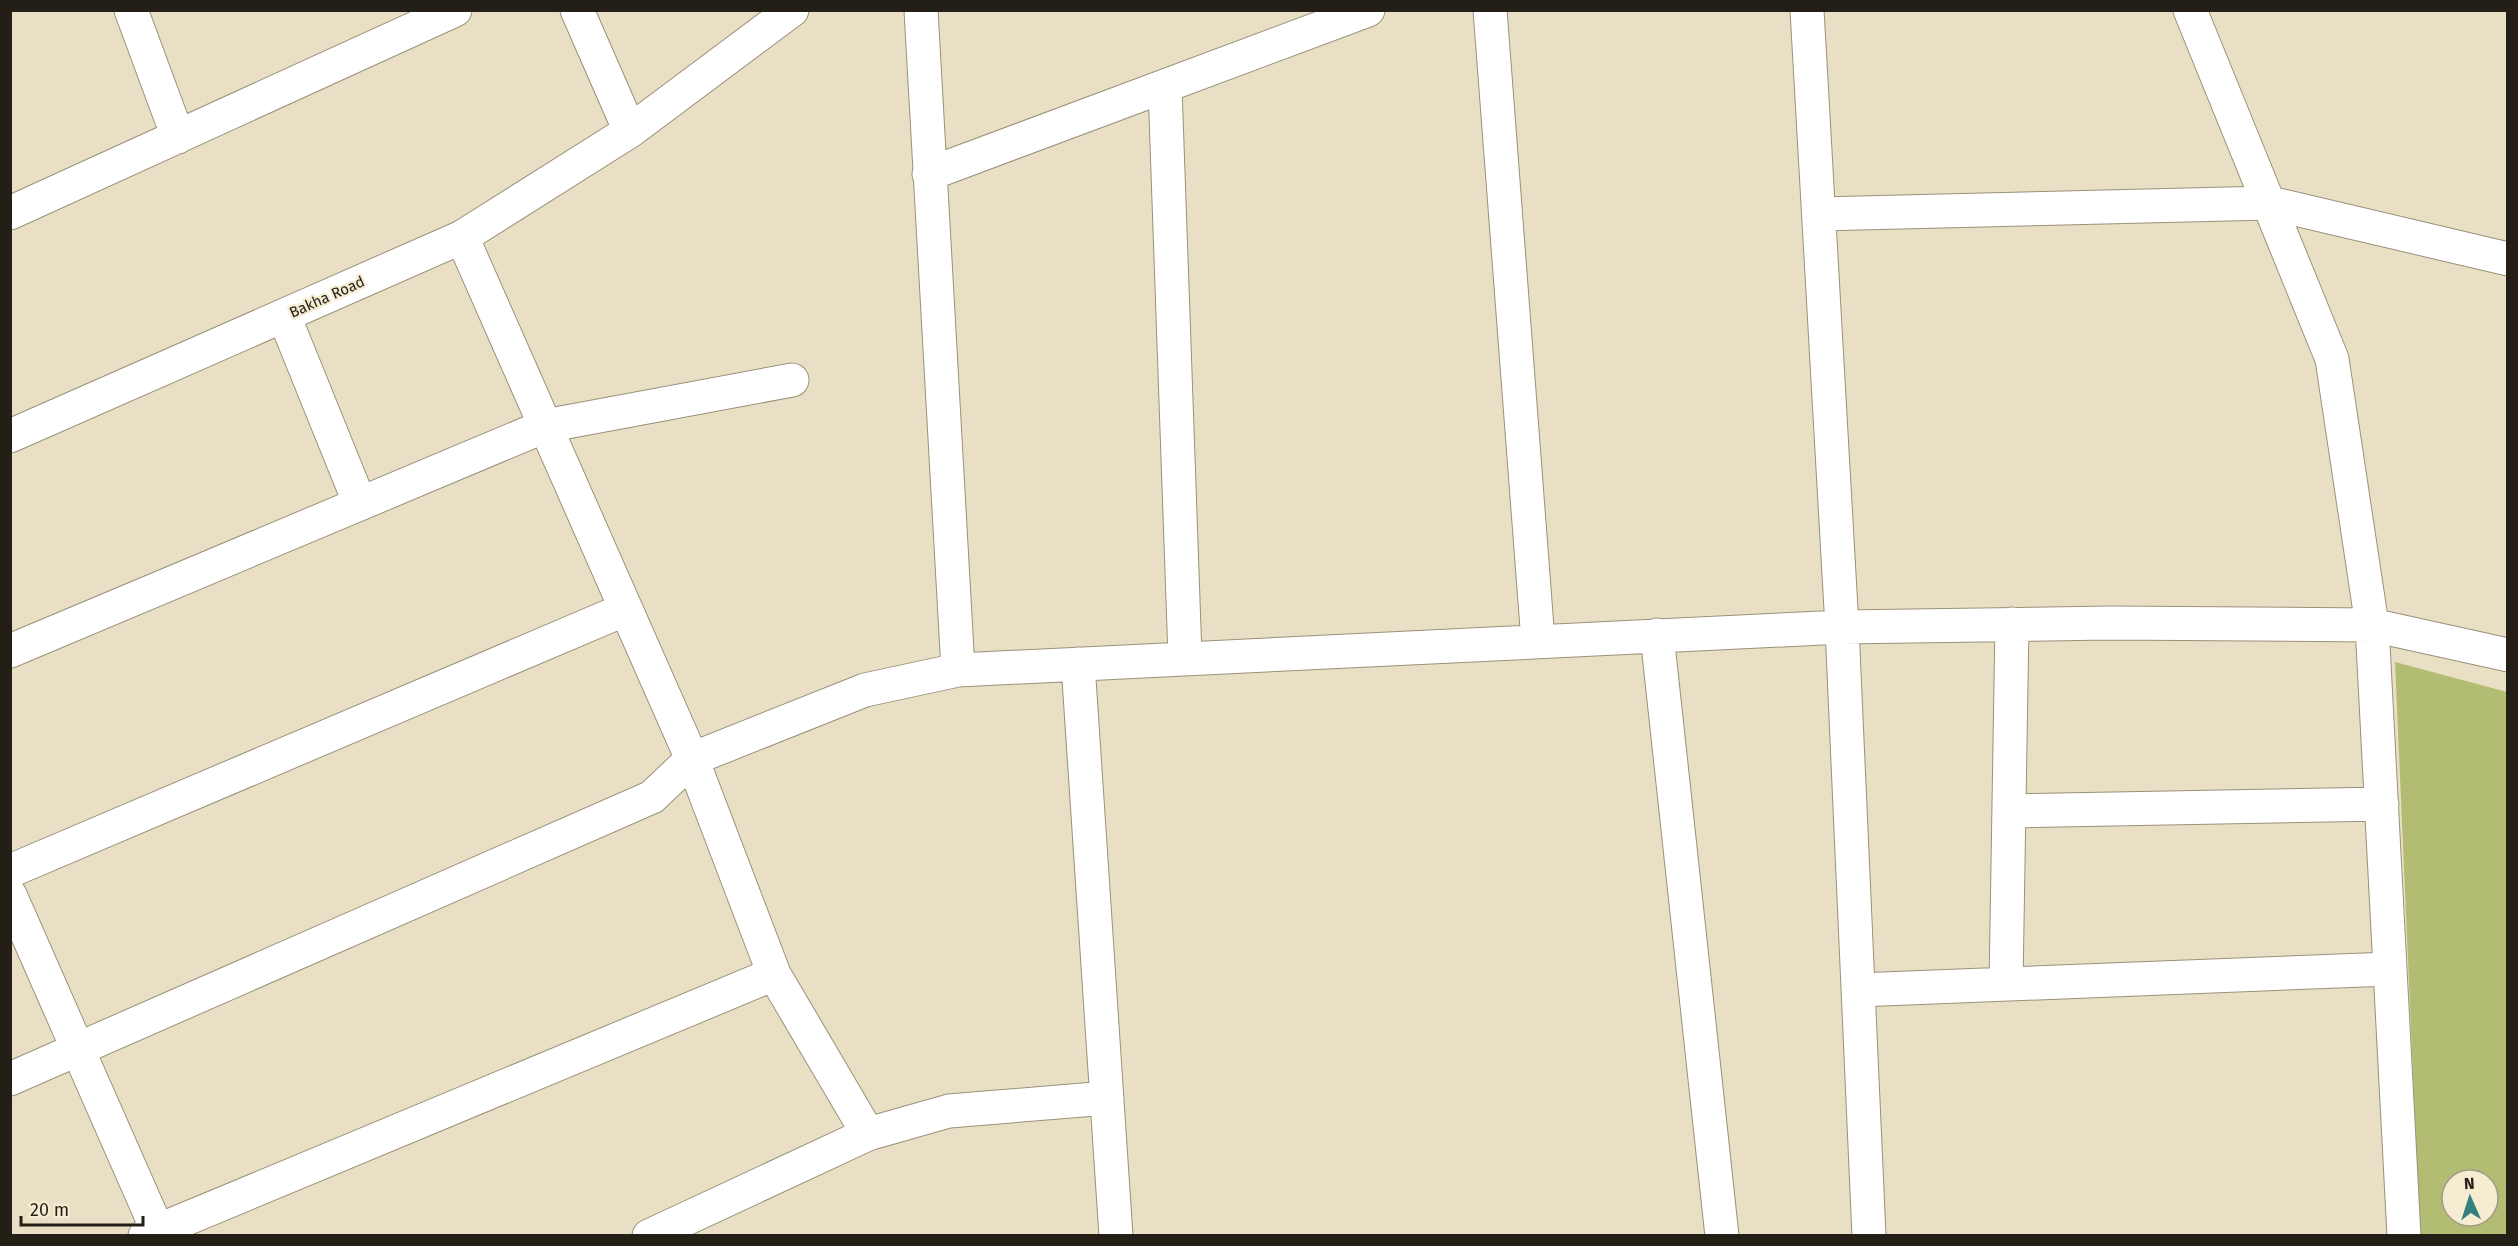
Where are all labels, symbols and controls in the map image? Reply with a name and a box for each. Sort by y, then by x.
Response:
street label: Bakha Road [287,272,367,322]
north arrow [2440,1168,2500,1228]
text: N [2463,1174,2475,1193]
scale bar [21,1189,142,1227]
text: 20 m [30,1199,69,1221]

